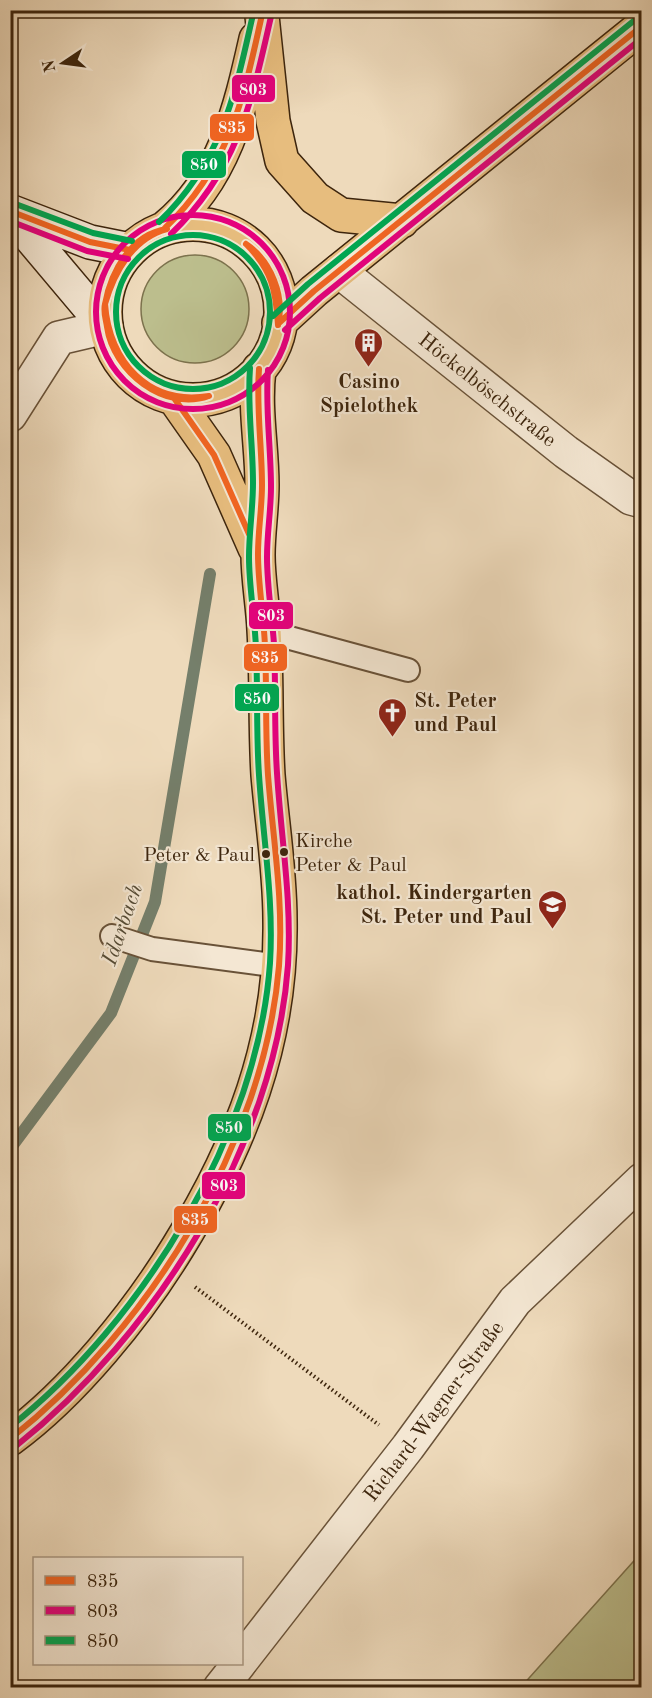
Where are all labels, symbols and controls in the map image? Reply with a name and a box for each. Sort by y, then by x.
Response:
north arrow [33,33,93,93]
text: N [41,57,60,74]
line badge: 803 [231,74,276,103]
text: 803 [239,83,267,99]
line badge: 835 [209,113,255,142]
text: 835 [218,121,246,137]
line badge: 850 [181,150,227,179]
text: 850 [190,158,218,174]
building icon: Casino Spielothek [353,326,385,368]
street label: Höckelböschstraße [414,330,559,452]
place label: Casino Spielothek [320,372,419,417]
line badge: 803 [248,601,294,630]
text: 803 [257,609,285,625]
line badge: 835 [243,643,288,672]
text: 835 [251,651,279,667]
line badge: 850 [234,683,280,712]
place label: St. Peter und Paul [414,691,497,736]
text: 850 [243,692,271,708]
church icon: St. Peter und Paul [377,696,409,738]
place label: Kirche Peter & Paul [295,832,407,876]
place label: Peter & Paul [143,846,255,866]
marker: Kirche Peter & Paul [278,846,290,858]
marker: Peter & Paul [260,848,272,860]
water label: Idarbach [98,881,147,969]
place label: kathol. Kindergarten St. Peter und Paul [336,883,532,928]
school or university icon: kathol. Kindergarten St. Peter und Paul [537,888,569,930]
line badge: 850 [207,1113,252,1142]
text: 850 [215,1121,243,1137]
line badge: 803 [201,1171,246,1200]
text: 803 [210,1179,238,1195]
line badge: 835 [173,1205,218,1234]
text: 835 [181,1213,209,1229]
street label: Richard-Wagner-Straße [361,1318,508,1506]
legend [33,1557,243,1665]
text: 835 [87,1573,118,1591]
text: 803 [87,1603,118,1621]
text: 850 [87,1633,118,1651]

